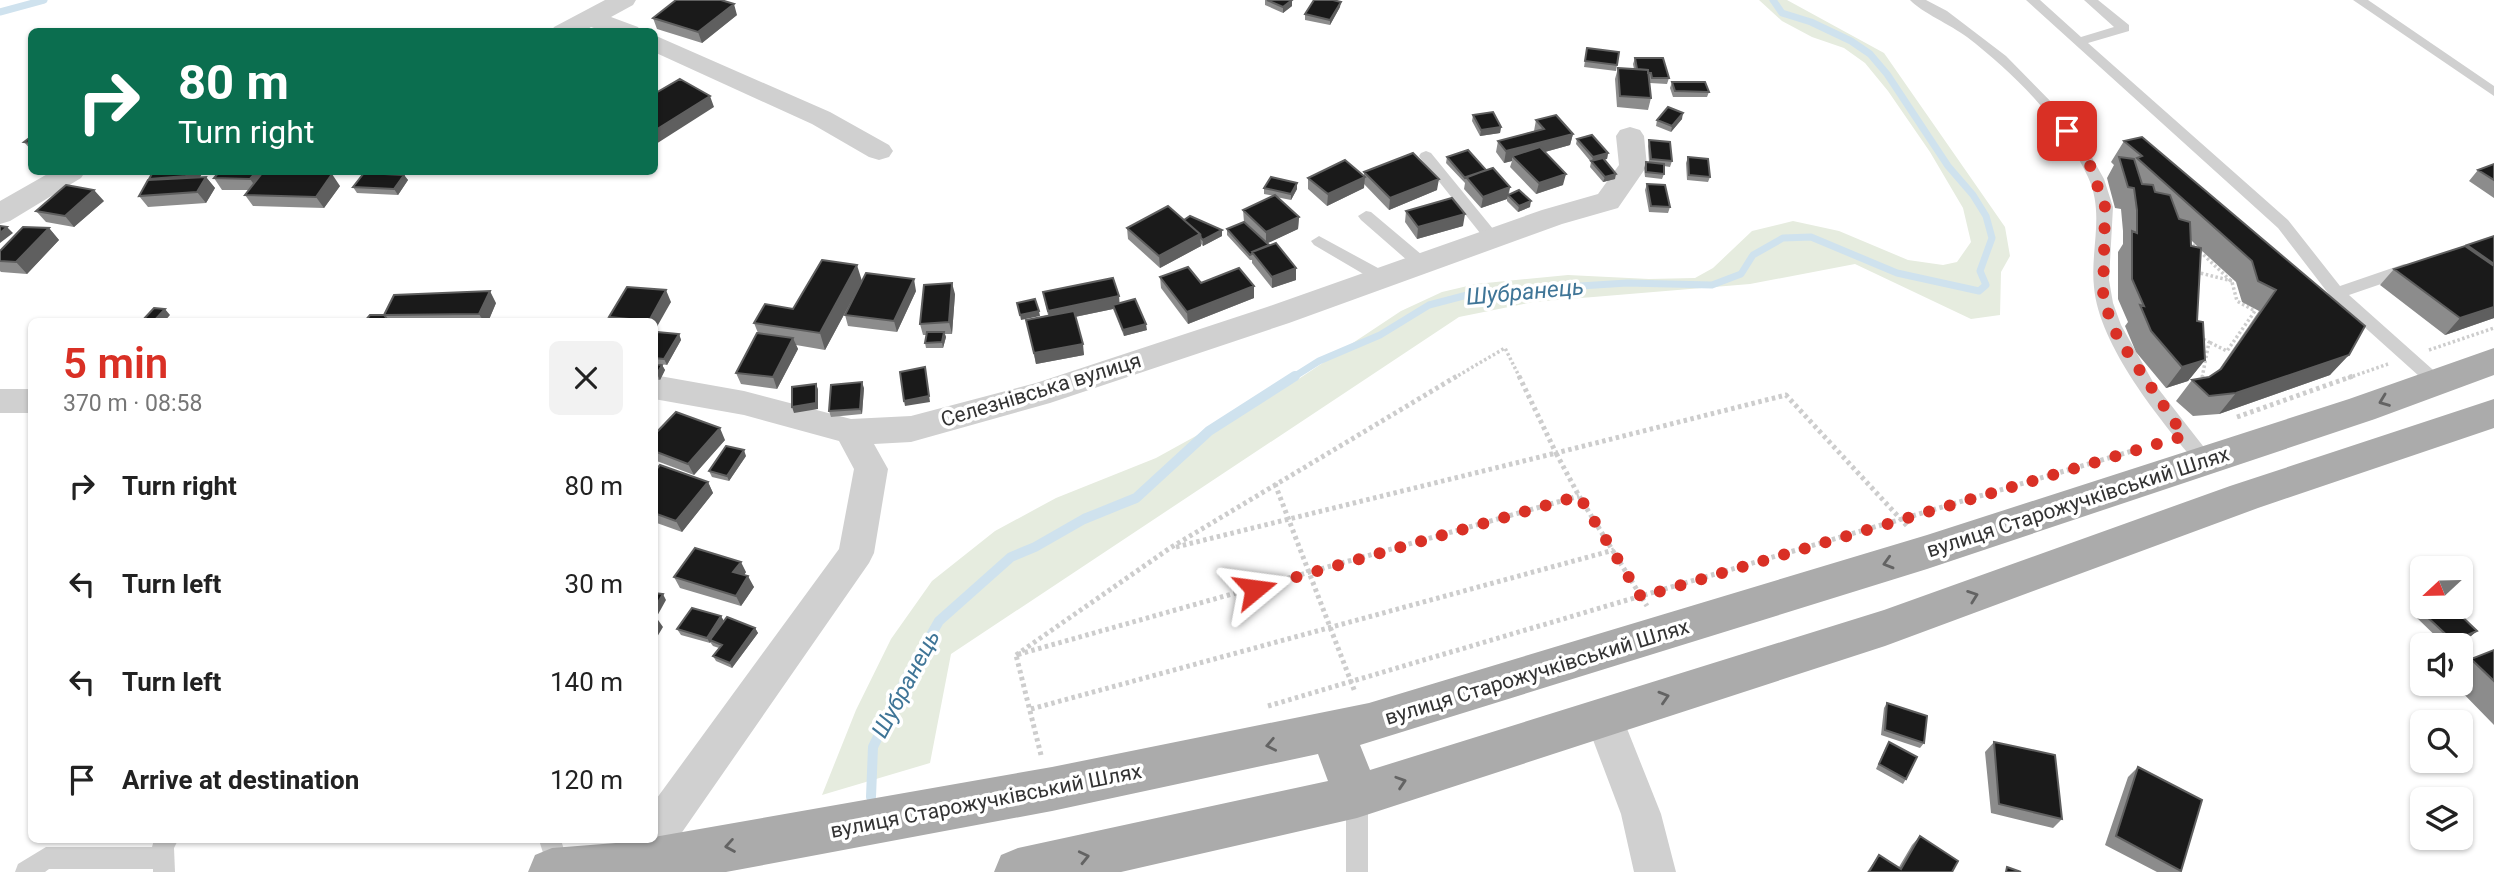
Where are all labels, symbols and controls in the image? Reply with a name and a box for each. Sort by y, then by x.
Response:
text: 80 m [178,54,289,111]
icon: right [63,56,154,147]
pin [2037,101,2097,161]
icon: arrive [2048,112,2086,150]
text: Turn right [178,113,314,151]
water label: Шубранець [1465,273,1585,311]
text: 5 min [63,339,168,388]
button: close [549,341,623,415]
street label: Селезнівська вулиця [938,348,1144,432]
text: 370 m · 08:58 [63,390,202,417]
one-way arrow [2378,392,2390,406]
street label: вулиця Старожучківський Шлях [1924,442,2232,562]
icon: right [63,467,101,505]
text: Turn right [122,471,237,501]
text: 80 m [565,471,623,501]
position arrow [1218,552,1292,626]
one-way arrow [1882,555,1894,569]
north arrow [2410,556,2473,620]
map controls [2410,556,2473,850]
icon: left [63,565,101,603]
text: Turn left [122,569,221,599]
text: 30 m [565,569,623,599]
one-way arrow [1967,590,1979,604]
street label: вулиця Старожучківський Шлях [1382,614,1692,730]
water label: Шубранець [866,625,946,743]
button: sound [2410,633,2473,696]
icon: left [63,663,101,701]
text: Turn left [122,667,221,697]
text: 140 m [550,667,623,697]
one-way arrow [1658,691,1670,706]
button: search [2410,710,2473,773]
one-way arrow [1265,737,1277,752]
street label: вулиця Старожучківський Шлях [828,759,1144,843]
icon: arrive [63,761,101,799]
text: Arrive at destination [122,765,359,795]
text: 120 m [550,765,623,795]
one-way arrow [1394,775,1406,790]
button: layers [2410,787,2473,850]
one-way arrow [724,838,736,853]
one-way arrow [1078,850,1090,865]

